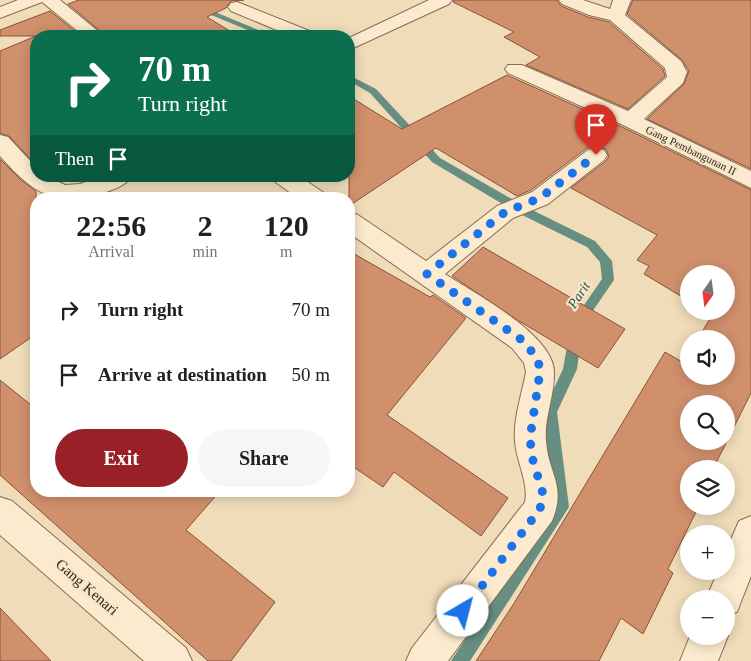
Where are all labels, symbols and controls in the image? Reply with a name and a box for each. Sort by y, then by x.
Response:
icon: right [55,50,120,115]
text: 70 m [138,50,211,89]
text: Turn right [138,91,227,116]
pin [575,104,617,155]
icon: arrive [582,111,610,139]
street label: Gang Pembangunan II [644,123,738,177]
icon: arrive [104,145,132,173]
text: Then [55,148,94,169]
text: 22:56 [76,209,146,242]
text: 2 [197,209,212,242]
text: 120 [264,209,309,242]
text: Arrival [88,243,134,260]
text: min [193,243,217,260]
text: m [280,243,292,260]
north arrow [680,265,735,320]
map controls [680,265,735,645]
water label: Parit [564,278,594,312]
icon: right [55,296,83,324]
text: Turn right [98,299,183,320]
text: 70 m [291,299,330,320]
button: sound [680,330,735,385]
icon: arrive [55,361,83,389]
text: Arrive at destination [98,364,267,385]
text: 50 m [291,364,330,385]
button: search [680,395,735,450]
button: Exit [55,429,188,487]
button: Share [198,429,330,487]
button: layers [680,460,735,515]
button: + [680,525,735,580]
street label: Gang Kenari [53,556,121,618]
position arrow [436,584,488,636]
button: − [680,590,735,645]

